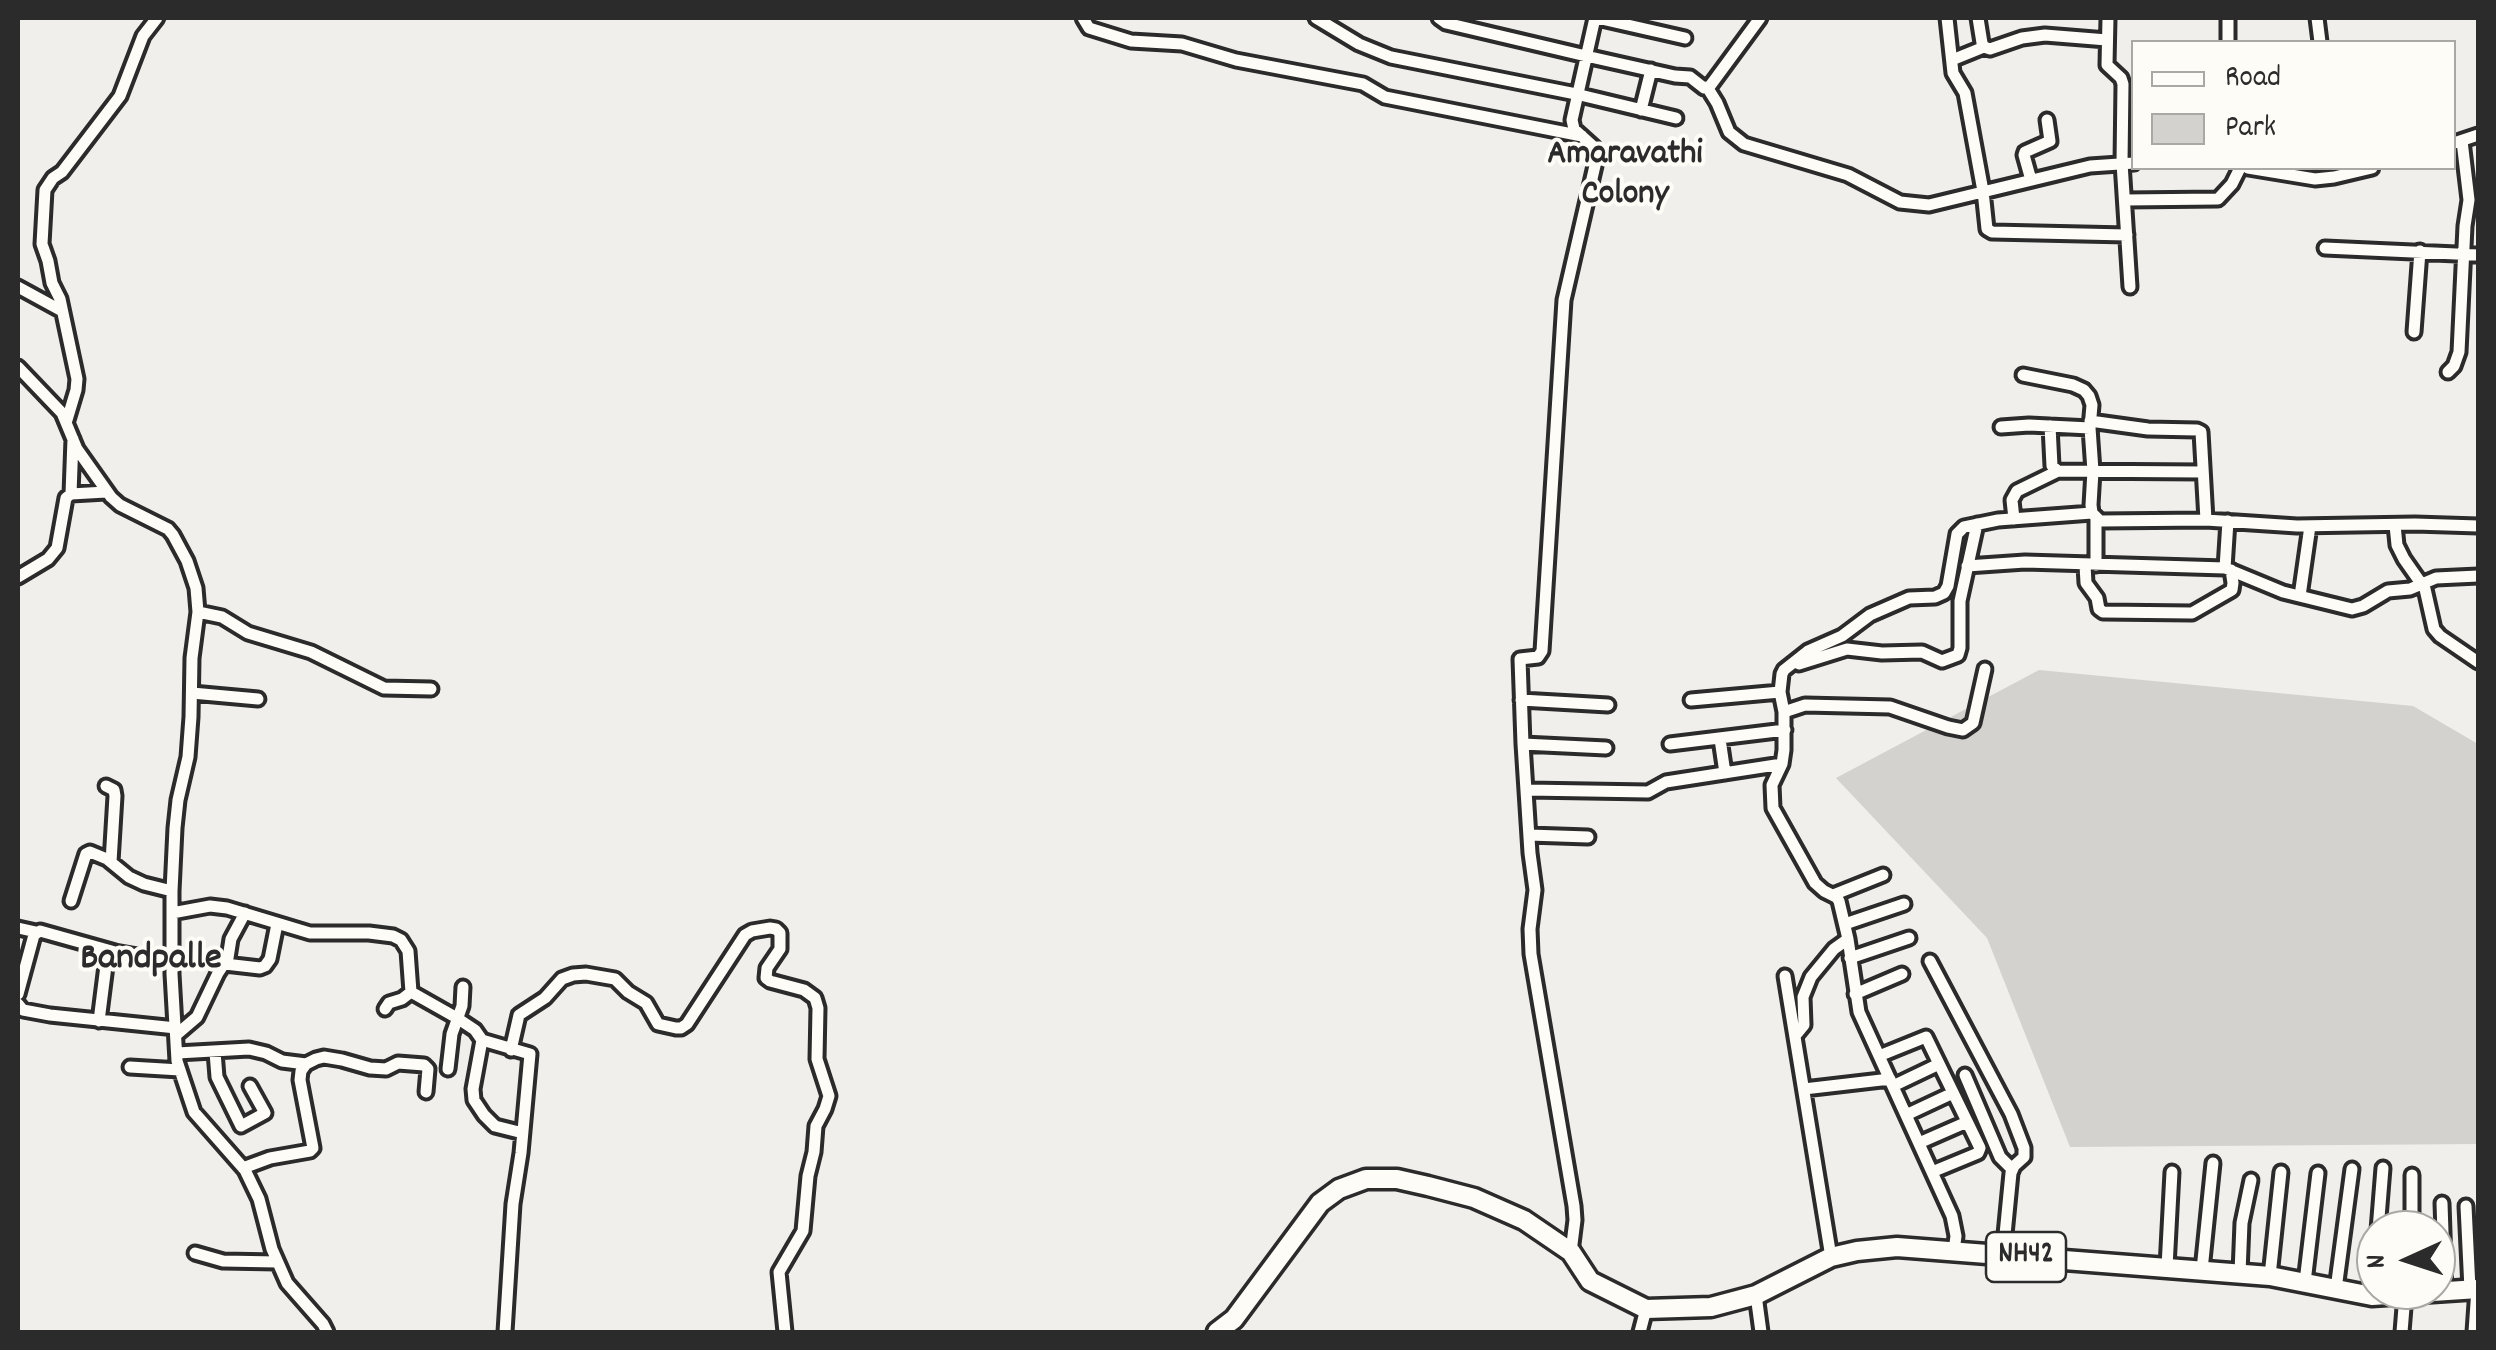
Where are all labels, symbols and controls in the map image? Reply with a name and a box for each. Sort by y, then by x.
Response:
legend [2131,40,2456,170]
text: Road [2225,58,2281,101]
text: Park [2225,108,2276,151]
district label: Amaravathi Colony [1547,136,1703,218]
district label: Bandpalle [80,939,222,985]
north arrow [2356,1210,2456,1310]
road number: NH42 [1986,1232,2066,1282]
text: N [2358,1254,2398,1269]

